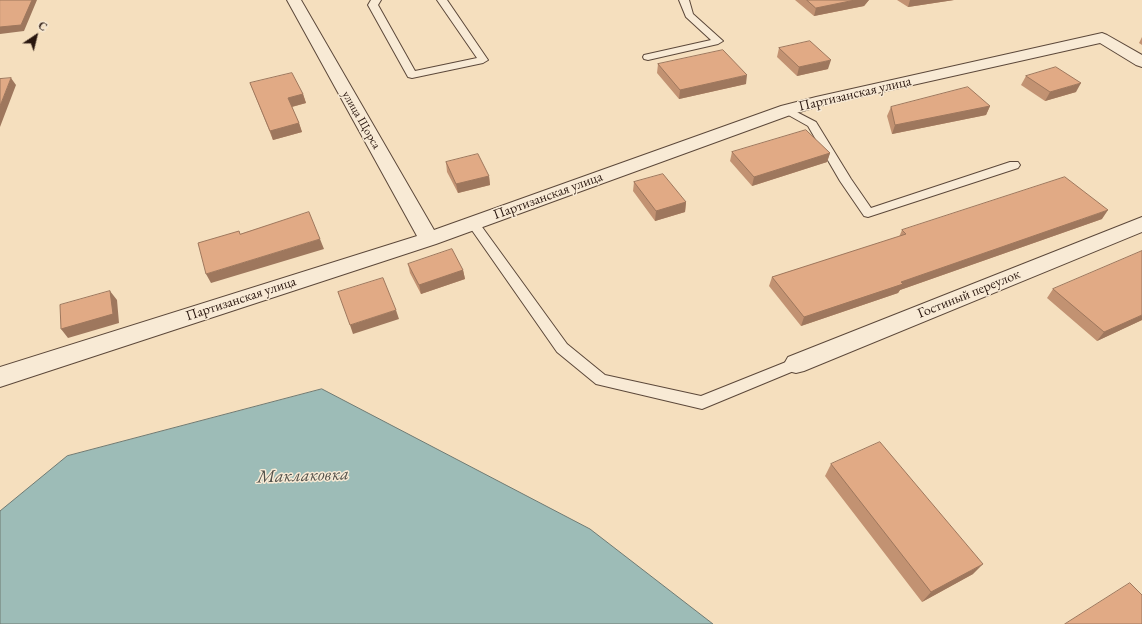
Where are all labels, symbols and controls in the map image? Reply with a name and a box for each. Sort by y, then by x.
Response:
north arrow [16,16,56,56]
text: С [36,18,50,34]
street label: Партизанская улица [797,73,913,115]
street label: улица Щорса [339,88,383,152]
street label: Партизанская улица [491,168,605,224]
street label: Гостиный переулок [915,266,1023,322]
street label: Партизанская улица [184,273,298,325]
water label: Маклаковка [257,464,349,488]

